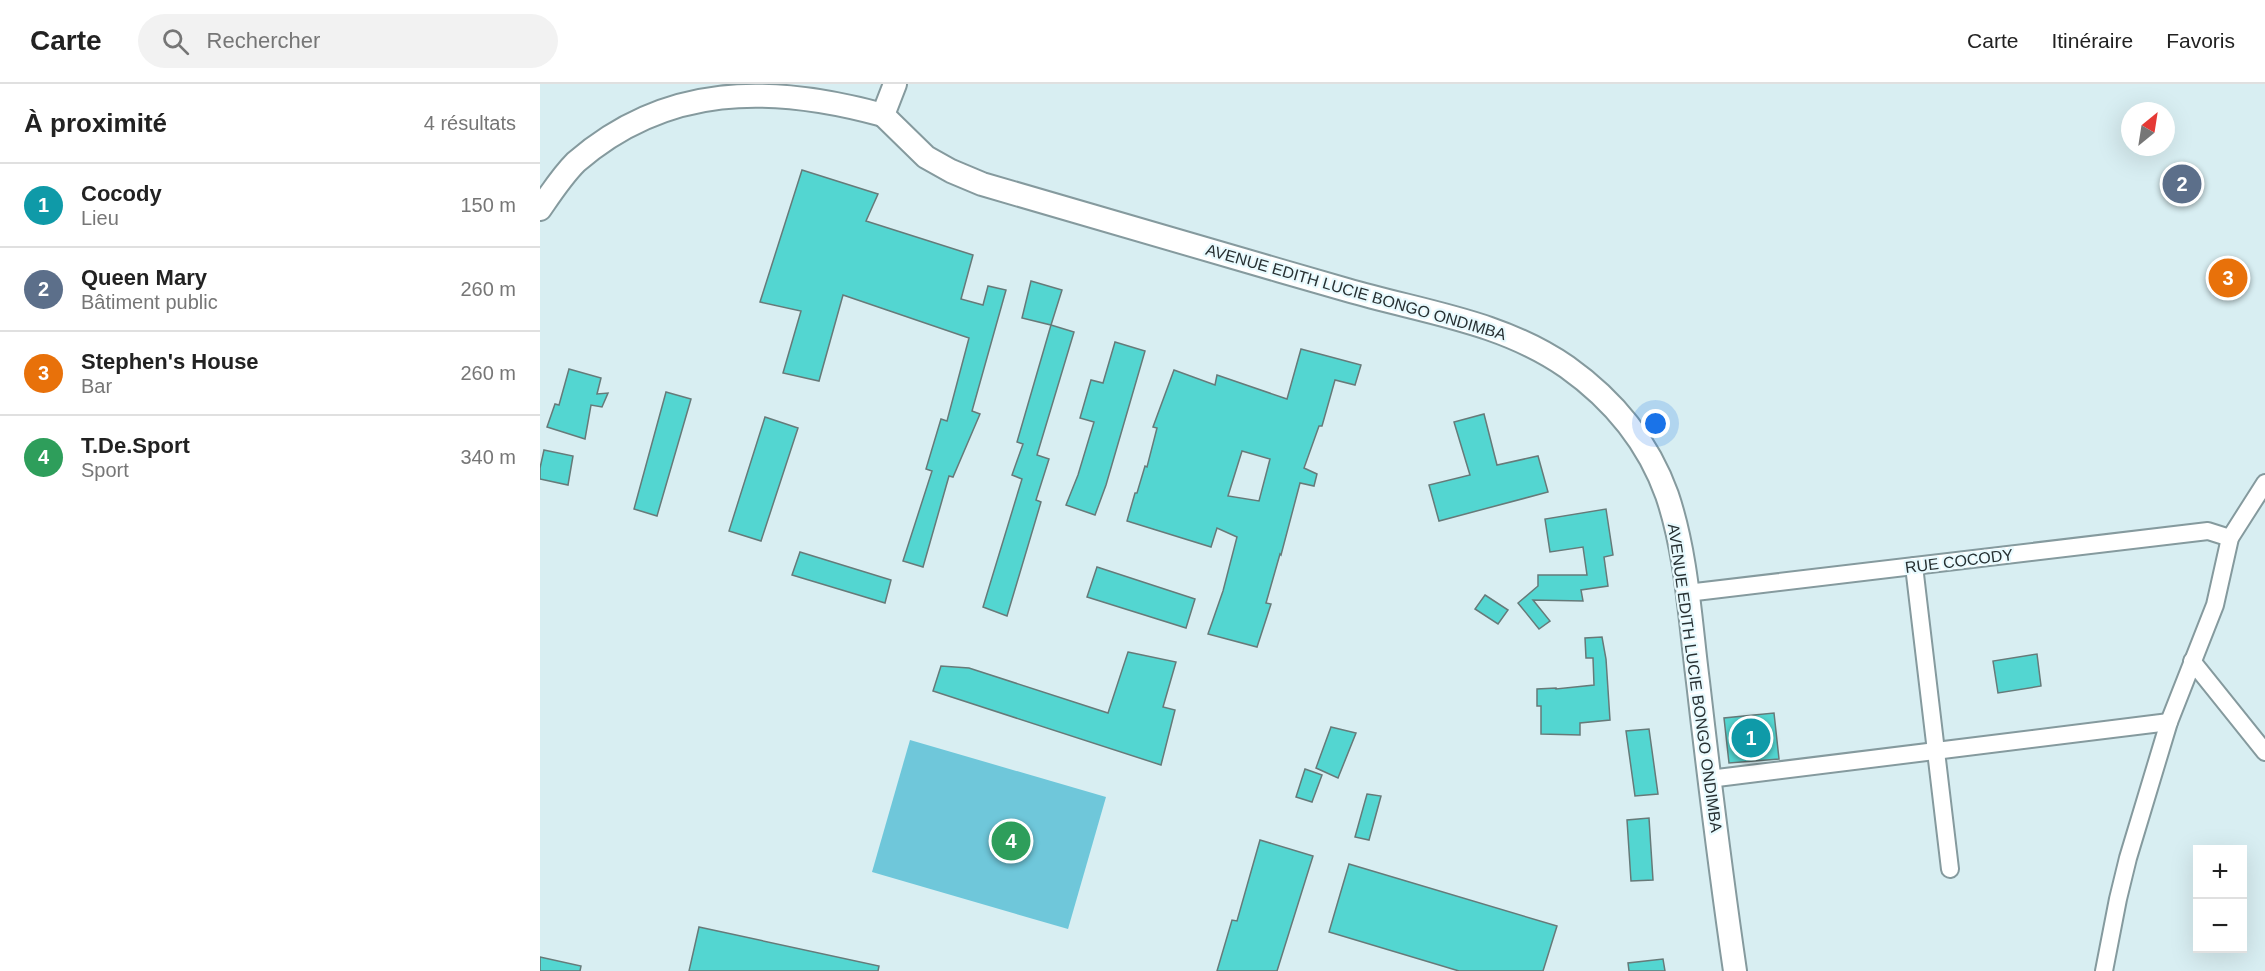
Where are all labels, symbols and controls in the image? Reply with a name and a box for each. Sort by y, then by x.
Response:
search box [138,14,558,68]
text: Carte [30,25,102,56]
icon: search [159,25,192,58]
text: Rechercher [207,28,320,53]
text: Carte [1967,29,2018,52]
text: Itinéraire [2051,29,2133,52]
text: Favoris [2166,29,2235,52]
north arrow [2121,102,2175,156]
text: À proximité [24,108,167,138]
text: 4 résultats [424,112,516,134]
pin: 2 [2162,162,2202,206]
text: Cocody [81,181,162,206]
text: 1 [38,194,49,216]
text: 150 m [460,194,516,216]
text: Lieu [81,207,119,229]
street label: AVENUE EDITH LUCIE BONGO ONDIMBA [1204,241,1508,343]
pin: 3 [2208,256,2248,300]
text: Queen Mary [81,265,207,290]
text: 2 [38,278,49,300]
text: 260 m [460,278,516,300]
text: Bâtiment public [81,291,218,313]
text: Stephen's House [81,349,259,374]
text: 3 [38,362,49,384]
text: 260 m [460,362,516,384]
text: Bar [81,375,112,397]
your location [1641,409,1670,438]
text: T.De.Sport [81,433,190,458]
text: 4 [38,446,49,468]
text: 340 m [460,446,516,468]
text: Sport [81,459,129,481]
street label: AVENUE EDITH LUCIE BONGO ONDIMBA [1665,522,1725,834]
street label: RUE COCODY [1904,546,2014,576]
pin: 1 [1732,716,1770,760]
pin: 4 [992,818,1030,864]
map controls [2193,845,2247,953]
button: + [2193,845,2247,899]
button: − [2193,899,2247,953]

